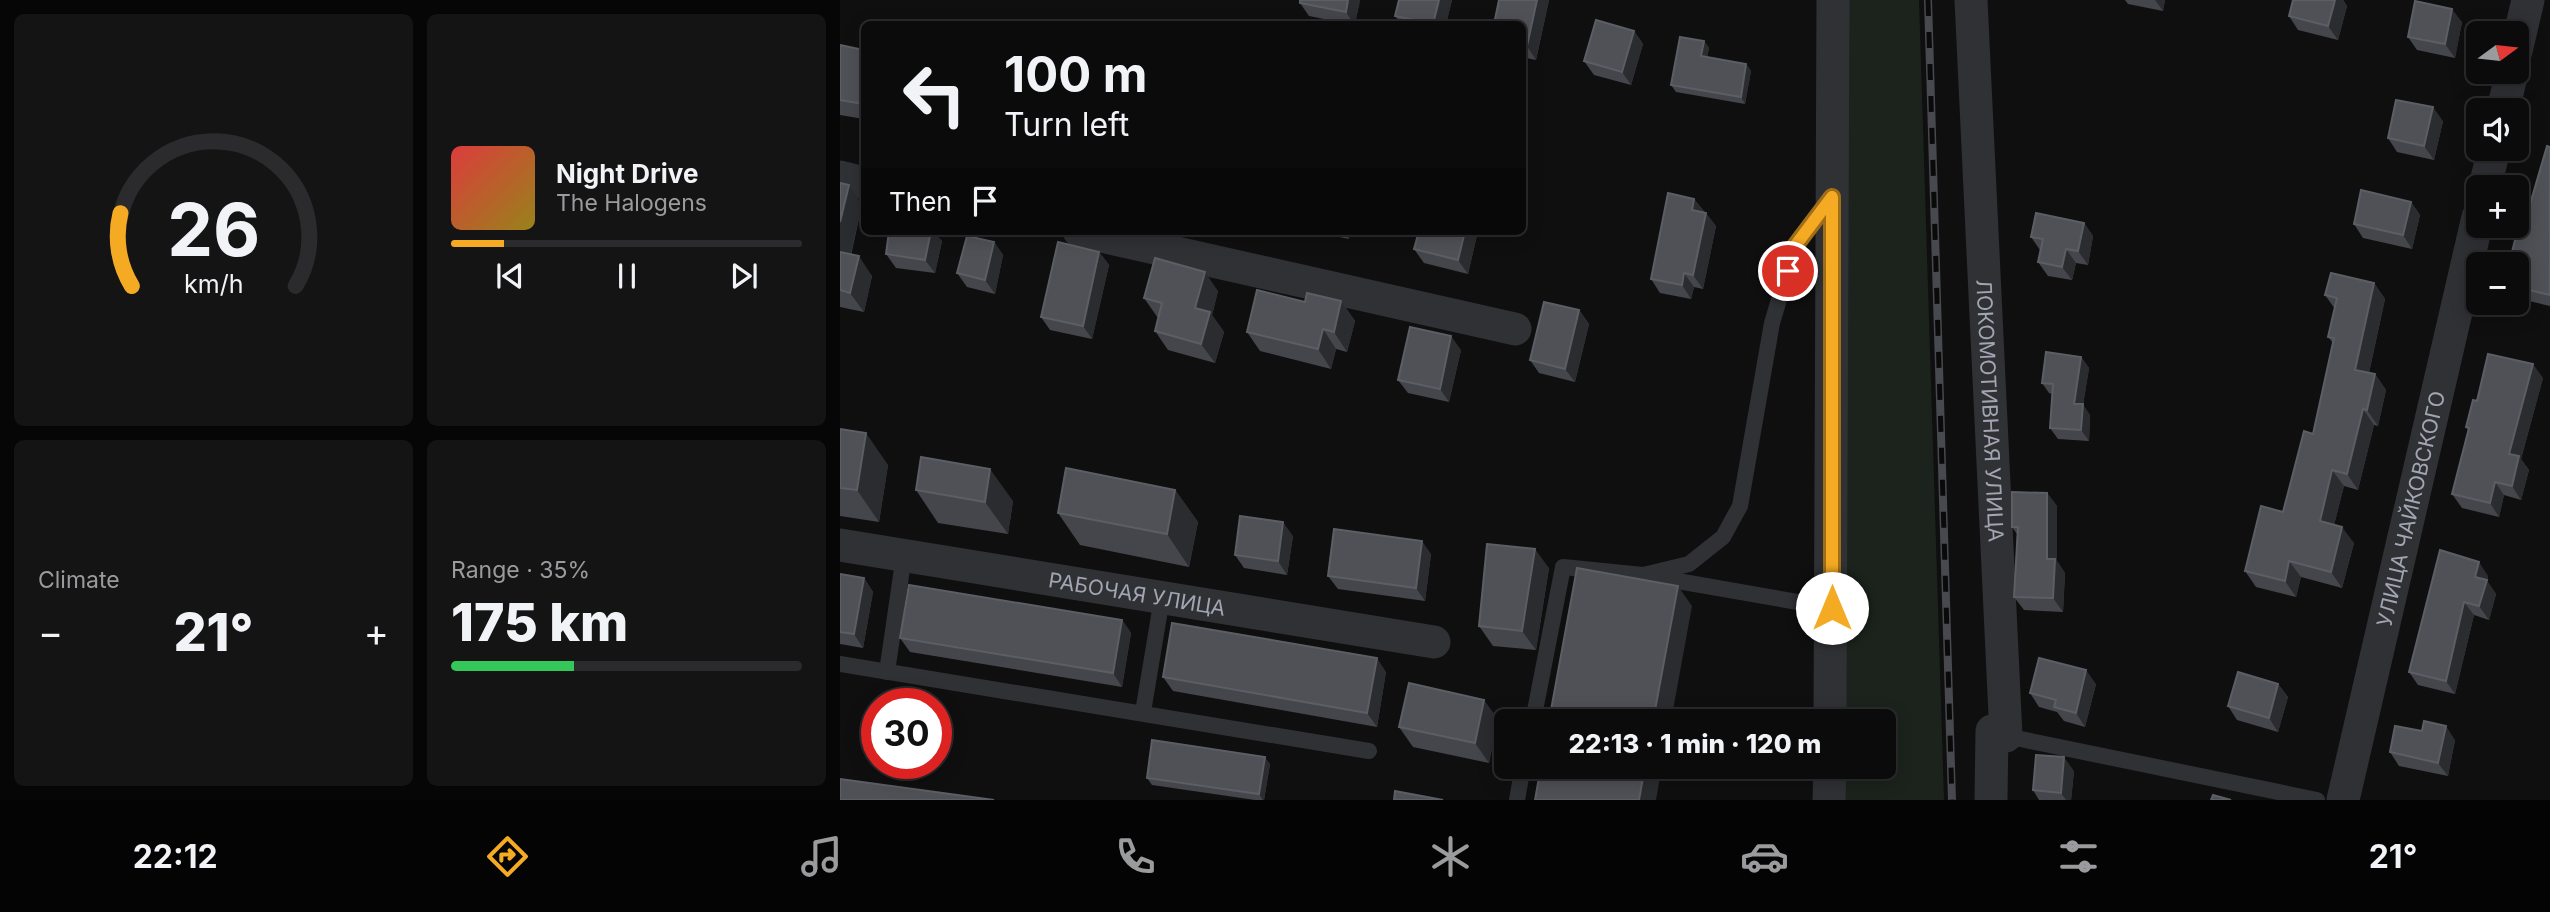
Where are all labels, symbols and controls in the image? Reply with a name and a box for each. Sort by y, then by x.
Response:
north arrow [2466,21,2529,84]
map controls [2466,21,2529,315]
text: 100 m [1004,45,1148,104]
icon: left [889,49,980,140]
button: sound [2466,98,2529,161]
text: Turn left [1004,105,1129,144]
text: Night Drive [556,158,698,189]
button: + [2466,175,2529,238]
icon: arrive [966,182,1004,220]
text: 26 [167,186,260,275]
text: Then [889,186,952,217]
text: The Halogens [556,189,707,217]
pin [1758,241,1818,301]
icon: arrive [1769,252,1807,290]
button: − [2466,252,2529,315]
icon: previous [491,257,529,295]
icon: pause [608,257,646,295]
icon: next [725,257,763,295]
text: km/h [184,269,243,299]
street label: ЛОКОМОТИВНАЯ УЛИЦА [1972,279,2009,542]
street label: УЛИЦА ЧАЙКОВСКОГО [2371,389,2450,629]
text: Range · 35% [451,556,590,584]
text: Climate [38,566,120,594]
street label: РАБОЧАЯ УЛИЦА [1047,567,1227,620]
position arrow [1795,571,1869,645]
text: 175 km [451,591,628,654]
text: 21° [173,601,254,664]
text: − [38,609,63,655]
text: + [364,609,389,655]
speed limit sign: 30 [861,688,952,779]
text: 22:13 · 1 min · 120 m [1569,728,1821,759]
icon: directions [483,832,532,881]
icon: music [797,832,846,881]
icon: phone [1111,832,1160,881]
icon: climate [1426,832,1475,881]
icon: car [1740,832,1789,881]
icon: filters [2054,832,2103,881]
text: 22:12 [133,837,218,876]
text: 21° [2369,837,2417,876]

